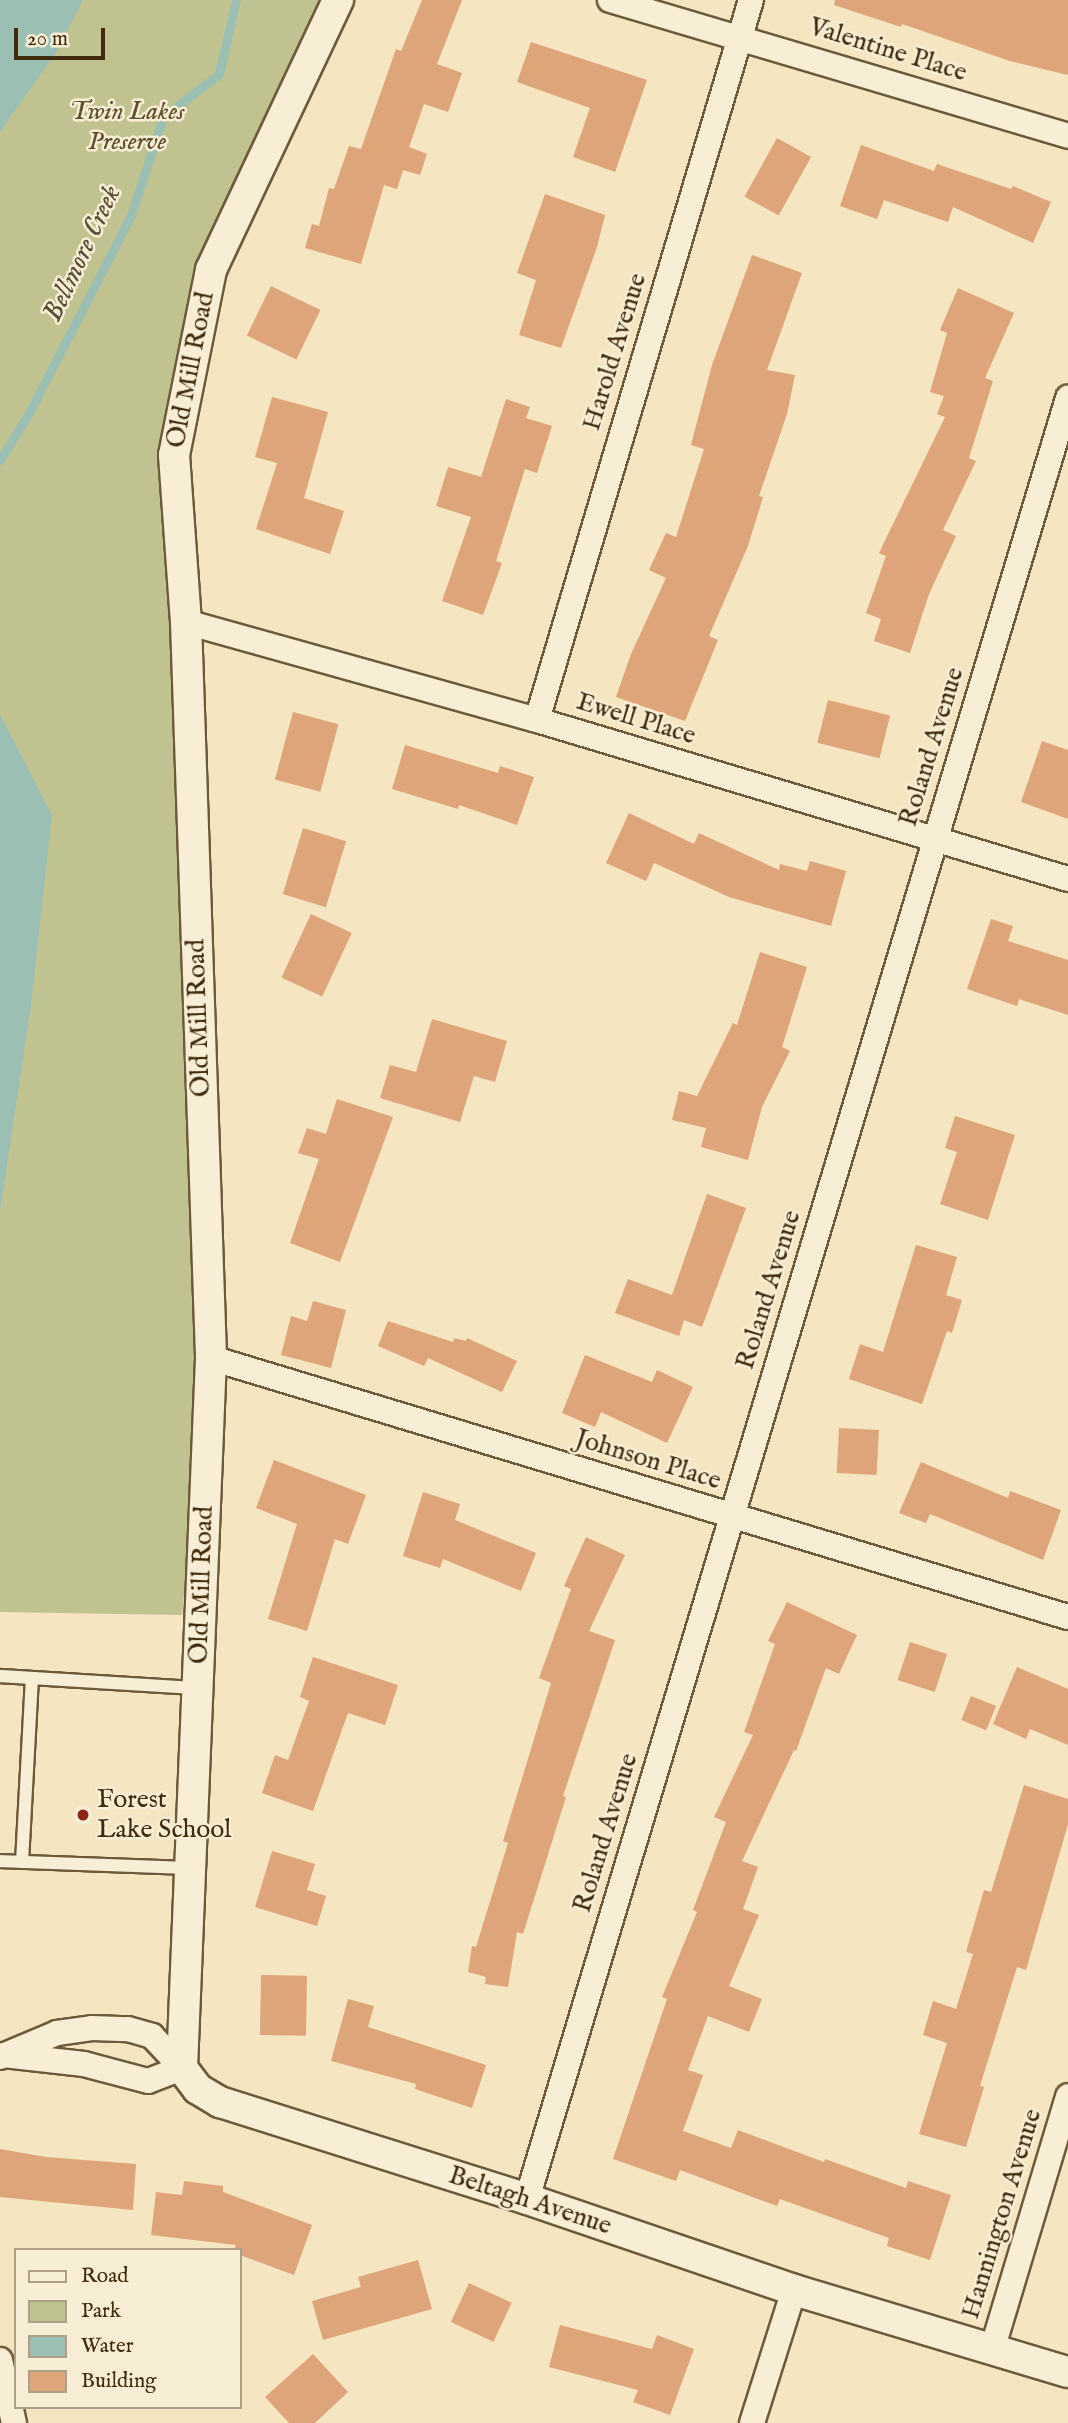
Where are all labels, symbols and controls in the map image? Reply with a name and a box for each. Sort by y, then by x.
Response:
street label: Valentine Place [805,11,971,89]
scale bar [18,14,108,58]
text: 20 m [27,26,68,53]
park label: Twin Lakes Preserve [70,96,184,158]
water label: Bellmore Creek [37,180,129,328]
street label: Harold Avenue [576,269,654,435]
street label: Old Mill Road [161,289,221,451]
street label: Roland Avenue [893,664,971,830]
street label: Ewell Place [573,686,699,752]
street label: Old Mill Road [181,938,217,1098]
street label: Roland Avenue [730,1207,808,1373]
street label: Johnson Place [571,1423,725,1497]
street label: Old Mill Road [184,1505,220,1665]
street label: Roland Avenue [567,1750,645,1916]
place label: Forest Lake School [97,1784,231,1846]
marker: Forest Lake School [75,1807,91,1823]
street label: Hannington Avenue [955,2105,1049,2323]
street label: Beltagh Avenue [445,2160,615,2242]
legend [14,2248,242,2409]
text: Road [81,2263,128,2290]
text: Park [81,2298,121,2325]
text: Water [81,2333,133,2360]
text: Building [81,2368,156,2395]

